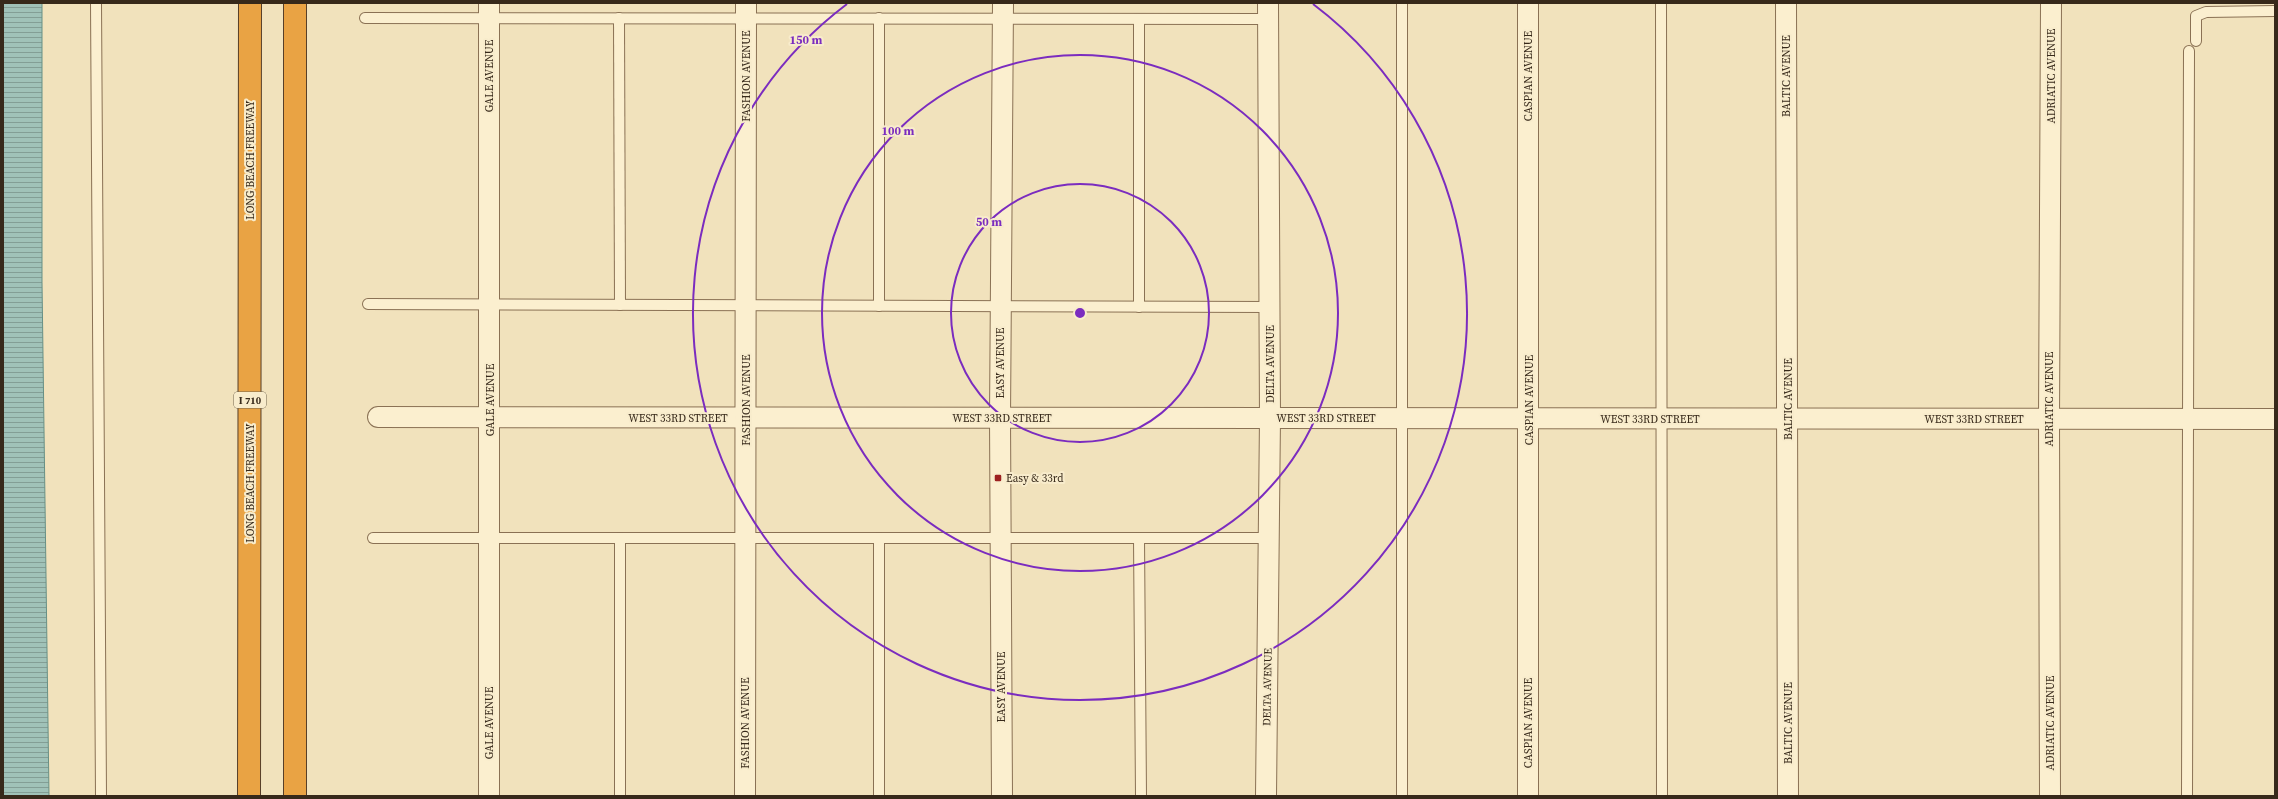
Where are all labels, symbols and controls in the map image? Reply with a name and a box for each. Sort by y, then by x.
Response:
street label: ADRIATIC AVENUE [2044,28,2059,123]
street label: FASHION AVENUE [739,30,754,122]
street label: CASPIAN AVENUE [1521,30,1536,121]
text: 150 m [790,32,823,48]
street label: BALTIC AVENUE [1779,35,1794,117]
street label: GALE AVENUE [482,39,497,112]
street label: LONG BEACH FREEWAY [243,100,258,220]
text: 100 m [882,123,915,139]
text: 50 m [976,214,1002,230]
centre of rings [1073,306,1087,320]
street label: DELTA AVENUE [1263,325,1278,403]
street label: EASY AVENUE [993,327,1008,398]
street label: ADRIATIC AVENUE [2042,351,2057,446]
street label: FASHION AVENUE [739,354,754,446]
street label: CASPIAN AVENUE [1522,354,1537,445]
street label: BALTIC AVENUE [1781,358,1796,440]
street label: GALE AVENUE [483,363,498,436]
road number: I 710 [234,392,266,408]
street label: WEST 33RD STREET [628,411,728,426]
street label: WEST 33RD STREET [952,411,1052,426]
street label: WEST 33RD STREET [1276,411,1376,426]
street label: WEST 33RD STREET [1600,412,1700,427]
street label: WEST 33RD STREET [1924,412,2024,427]
street label: LONG BEACH FREEWAY [243,423,258,543]
place label: Easy & 33rd [1006,471,1064,486]
marker: Easy & 33rd [993,473,1003,483]
street label: DELTA AVENUE [1259,648,1276,726]
street label: EASY AVENUE [994,651,1009,722]
street label: ADRIATIC AVENUE [2043,675,2058,770]
street label: FASHION AVENUE [738,677,753,769]
street label: CASPIAN AVENUE [1521,677,1536,768]
street label: BALTIC AVENUE [1781,682,1796,764]
street label: GALE AVENUE [482,686,497,759]

